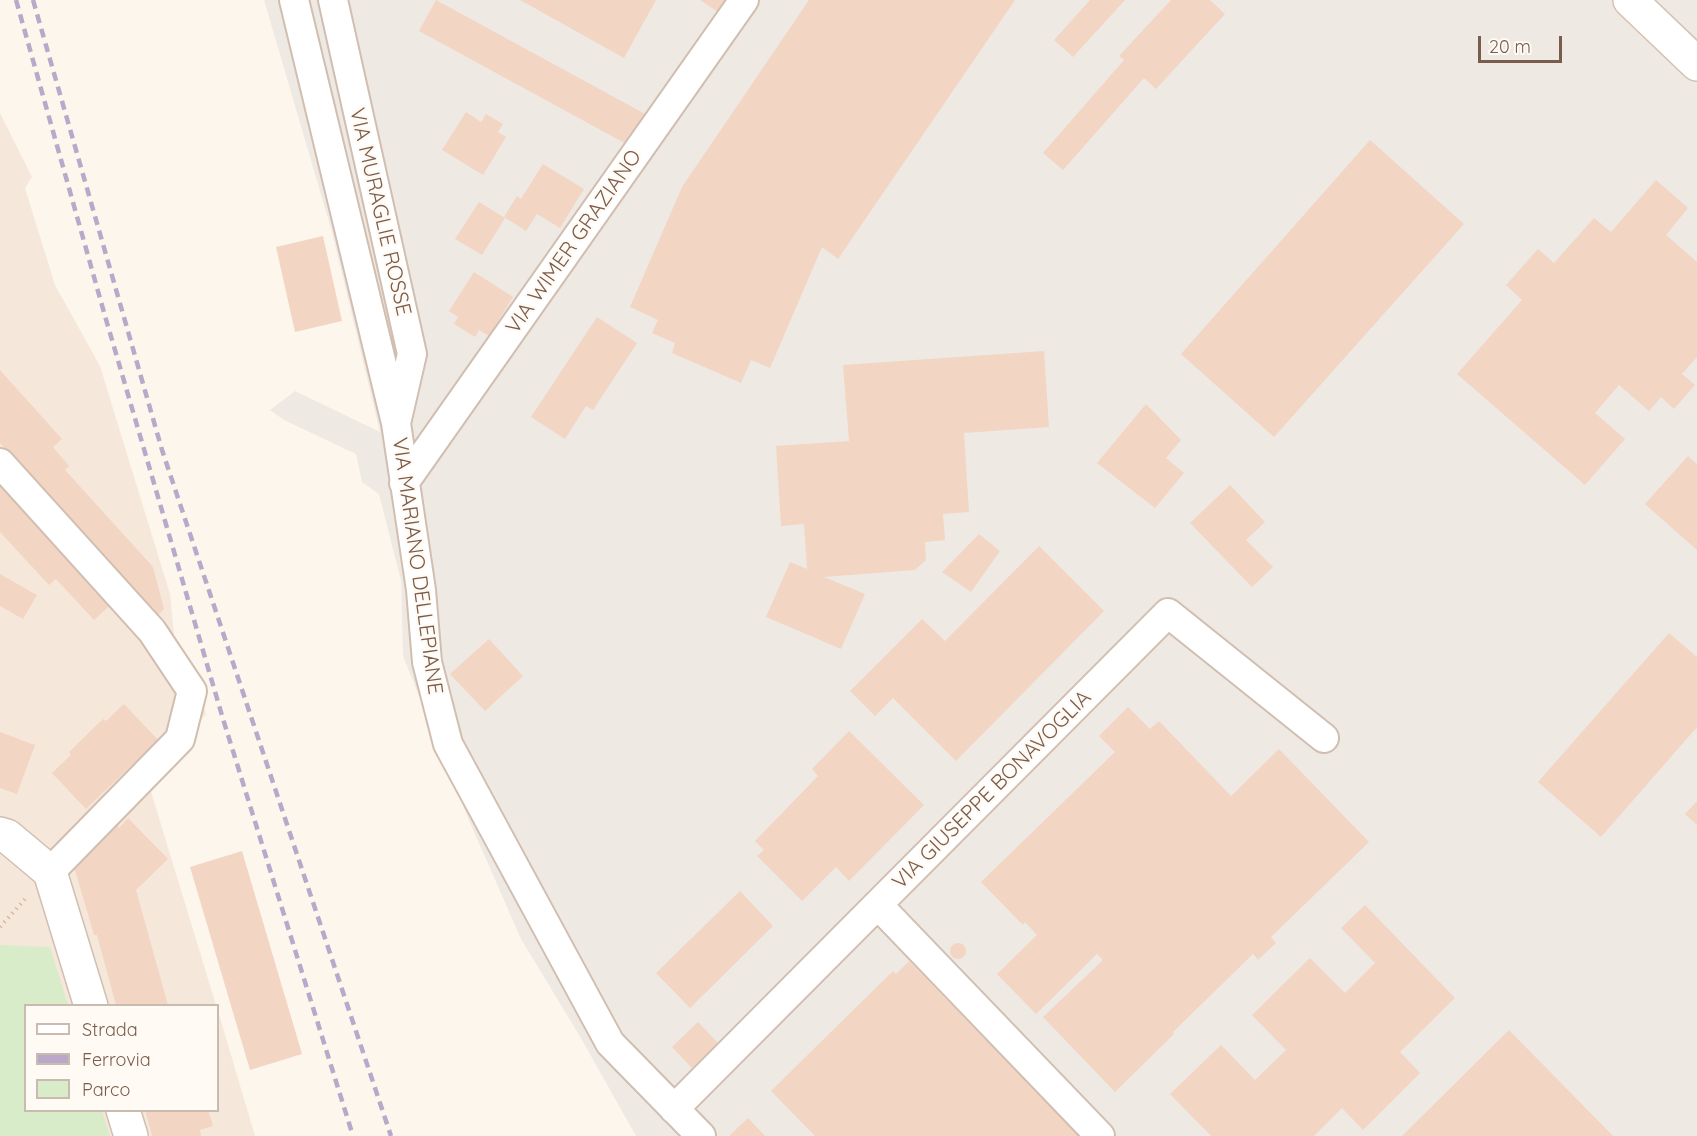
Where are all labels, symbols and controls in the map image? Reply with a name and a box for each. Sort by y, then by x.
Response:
scale bar [1481,24,1565,62]
text: 20 m [1489,35,1531,58]
street label: VIA MURAGLIE ROSSE [344,106,416,318]
street label: VIA WIMER GRAZIANO [501,145,647,339]
street label: VIA MARIANO DELLEPIANE [386,436,448,696]
street label: VIA GIUSEPPE BONAVOGLIA [887,685,1097,895]
legend [24,1004,219,1112]
text: Strada [82,1018,138,1041]
text: Ferrovia [82,1048,151,1071]
text: Parco [82,1078,130,1101]

